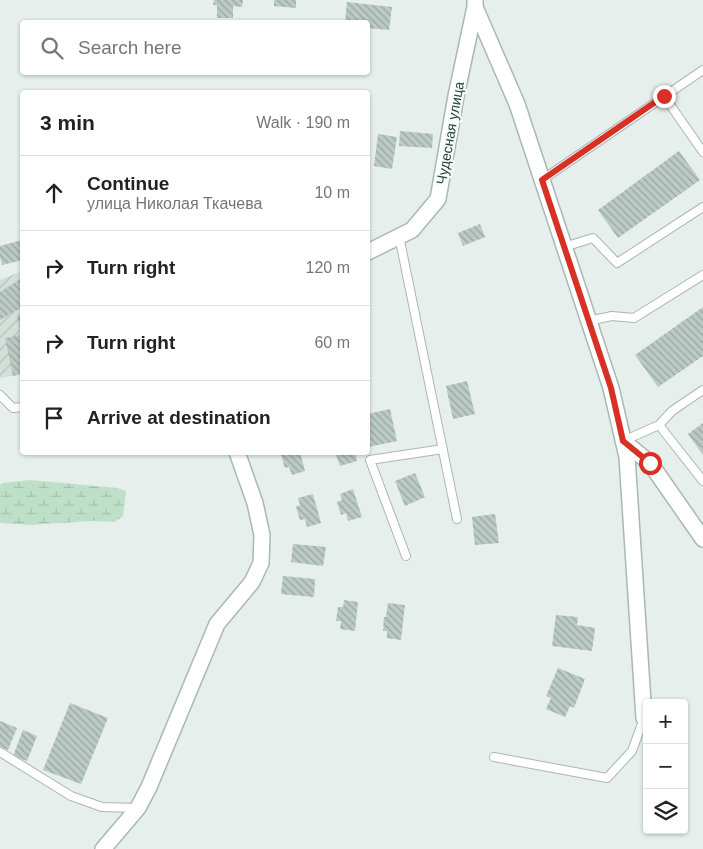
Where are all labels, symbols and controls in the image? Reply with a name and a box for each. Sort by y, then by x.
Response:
search box [20,20,370,75]
icon: search [38,34,66,62]
text: Search here [78,37,182,58]
street label: Чудесная улица [433,80,467,186]
route end [653,85,676,108]
text: 3 min [40,111,95,134]
text: Walk · 190 m [256,114,350,131]
text: Continue [87,173,169,194]
icon: ahead [40,179,68,207]
text: 10 m [314,184,350,201]
text: улица Николая Ткачева [87,195,262,212]
icon: right [40,254,68,282]
text: Turn right [87,257,175,278]
text: 120 m [306,259,350,276]
icon: right [40,329,68,357]
text: Turn right [87,332,175,353]
text: 60 m [314,334,350,351]
icon: arrive [40,404,68,432]
text: Arrive at destination [87,407,271,428]
route start [639,452,662,475]
map controls [643,699,688,834]
button: + [643,699,688,744]
button: − [643,744,688,789]
button: layers [643,789,688,834]

